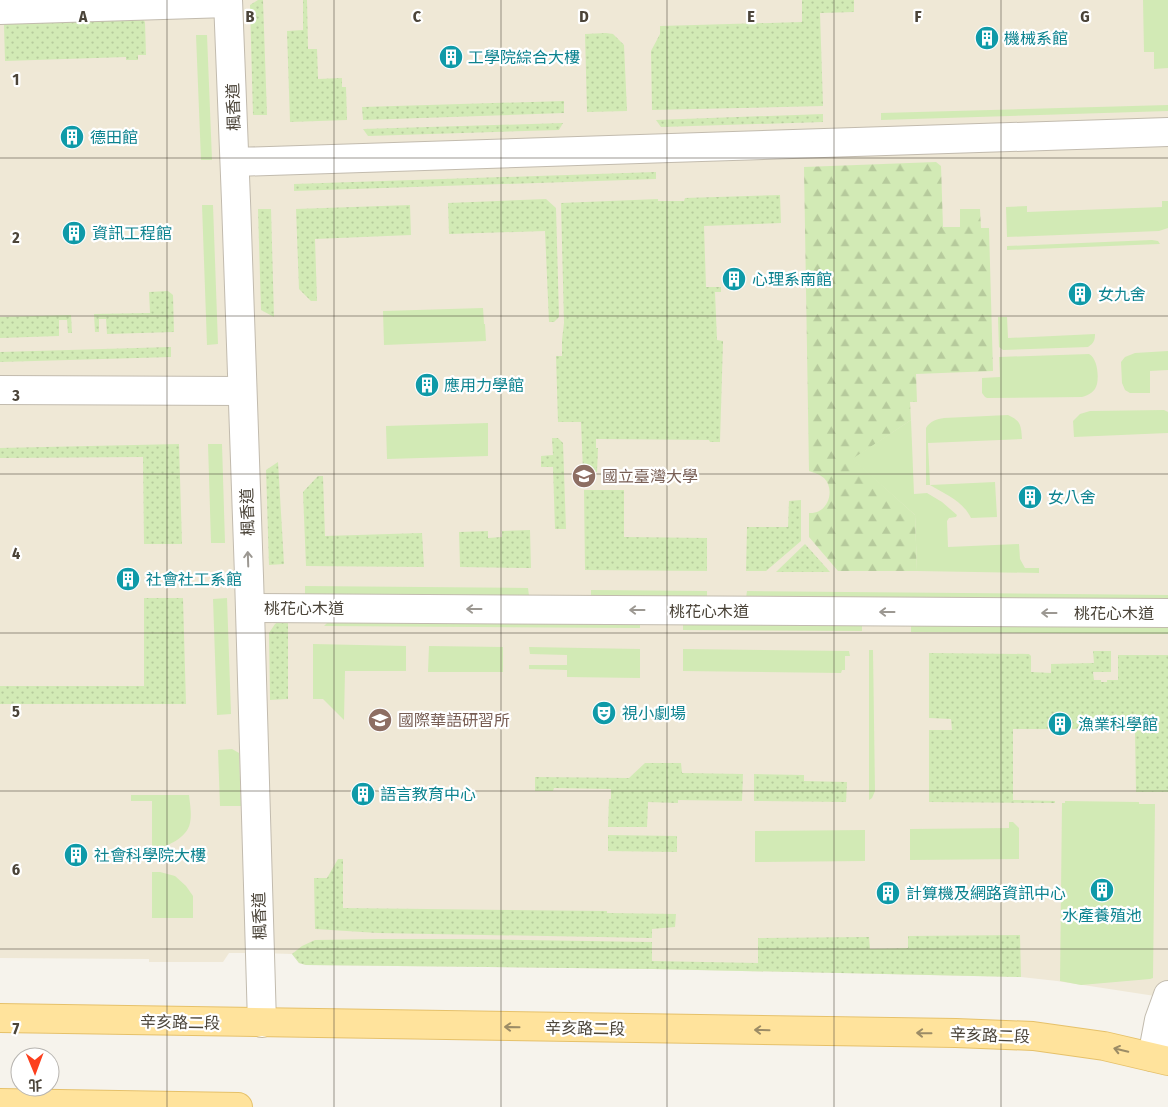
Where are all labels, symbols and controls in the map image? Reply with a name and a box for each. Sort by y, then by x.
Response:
text: A [78,7,88,26]
text: B [246,7,255,26]
text: C [413,7,422,26]
text: D [579,7,589,26]
text: E [747,7,755,26]
text: F [914,7,922,26]
text: G [1080,7,1090,26]
building icon: 機械系館 [974,25,1000,51]
place label: 機械系館 [1004,29,1068,48]
building icon: 工學院綜合大樓 [438,44,464,70]
place label: 工學院綜合大樓 [468,48,580,67]
text: 1 [13,70,19,89]
street label: 楓香道 [223,83,244,131]
building icon: 德田館 [59,124,85,150]
place label: 德田館 [90,128,138,147]
building icon: 資訊工程館 [61,220,87,246]
place label: 資訊工程館 [92,224,172,243]
text: 2 [11,228,20,247]
building icon: 心理系南館 [721,266,747,292]
place label: 心理系南館 [752,270,832,289]
building icon: 女九舍 [1067,281,1093,307]
place label: 女九舍 [1098,285,1146,304]
building icon: 應用力學館 [414,372,440,398]
place label: 應用力學館 [444,376,524,395]
text: 3 [11,386,20,405]
school or university icon: 國立臺灣大學 [571,463,597,489]
place label: 國立臺灣大學 [602,467,698,486]
building icon: 女八舍 [1017,484,1043,510]
street label: 楓香道 [237,488,258,536]
place label: 女八舍 [1048,488,1096,507]
text: 4 [12,544,20,563]
one-way arrow [244,551,253,567]
building icon: 社會社工系館 [115,566,141,592]
place label: 社會社工系館 [146,570,242,589]
street label: 桃花心木道 [264,599,344,618]
street label: 桃花心木道 [669,602,749,621]
one-way arrow [467,604,483,614]
street label: 桃花心木道 [1074,604,1154,623]
one-way arrow [629,605,646,615]
one-way arrow [879,607,895,616]
one-way arrow [1042,608,1058,618]
theatre icon: 視小劇場 [591,700,617,726]
text: 5 [12,702,20,721]
place label: 視小劇場 [622,704,686,723]
school or university icon: 國際華語研習所 [367,707,393,733]
place label: 國際華語研習所 [398,711,510,730]
building icon: 漁業科學館 [1047,711,1073,737]
place label: 漁業科學館 [1078,715,1158,734]
building icon: 語言教育中心 [350,781,376,807]
place label: 語言教育中心 [380,785,476,804]
building icon: 社會科學院大樓 [63,842,89,868]
place label: 社會科學院大樓 [94,846,206,865]
text: 6 [12,860,20,879]
building icon: 水產養殖池 [1089,877,1115,903]
building icon: 計算機及網路資訊中心 [875,880,901,906]
place label: 計算機及網路資訊中心 [906,884,1066,903]
street label: 楓香道 [249,892,270,940]
place label: 水產養殖池 [1062,906,1142,925]
street label: 辛亥路二段 [140,1012,220,1033]
street label: 辛亥路二段 [545,1018,625,1039]
text: 7 [13,1019,20,1038]
one-way arrow [504,1022,520,1032]
street label: 辛亥路二段 [950,1025,1030,1046]
one-way arrow [754,1026,770,1035]
one-way arrow [916,1028,932,1038]
one-way arrow [1113,1045,1129,1054]
north arrow [10,1047,60,1097]
text: 北 [28,1076,42,1093]

